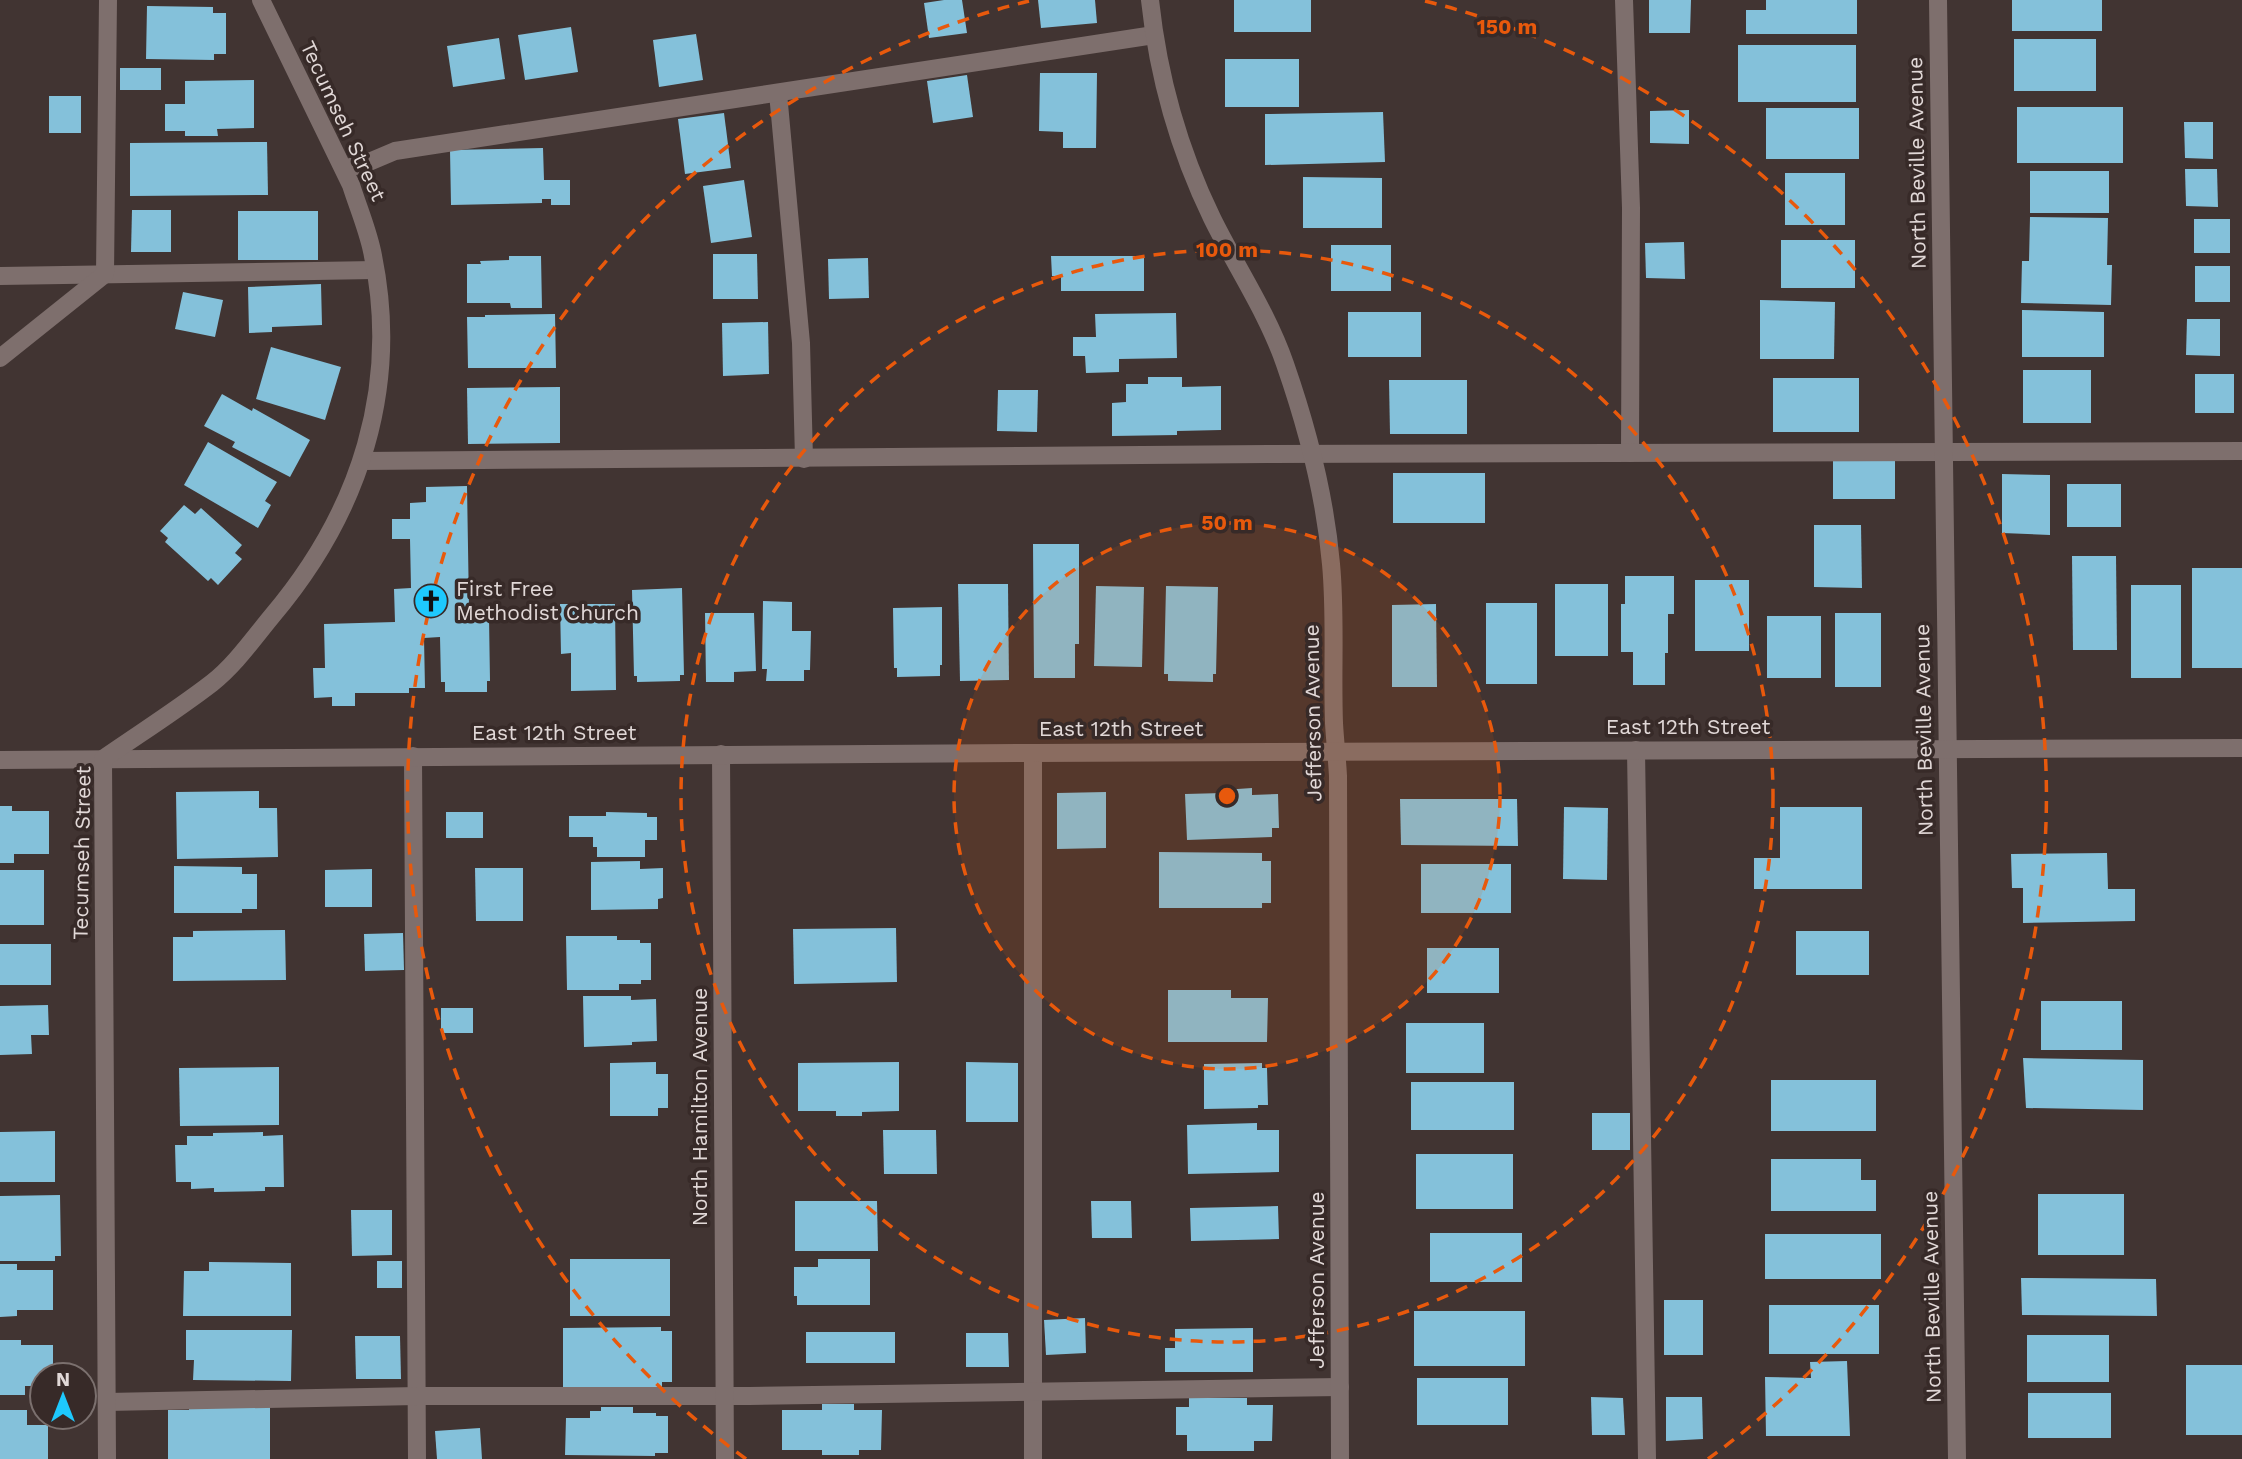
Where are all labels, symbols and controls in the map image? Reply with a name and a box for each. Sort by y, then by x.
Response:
text: 150 m [1477,14,1537,39]
street label: Tecumseh Street [295,37,392,205]
street label: North Beville Avenue [1902,57,1931,269]
text: 100 m [1196,237,1258,262]
text: 50 m [1201,510,1253,535]
place label: First Free Methodist Church [456,576,639,625]
church icon: First Free Methodist Church [412,582,450,620]
street label: Jefferson Avenue [1298,624,1327,802]
street label: North Beville Avenue [1909,624,1938,836]
street label: East 12th Street [1606,714,1770,739]
street label: East 12th Street [1039,716,1203,741]
street label: East 12th Street [472,720,636,745]
street label: Tecumseh Street [67,766,96,940]
centre of rings [1215,784,1239,808]
street label: North Hamilton Avenue [687,988,712,1226]
street label: Jefferson Avenue [1304,1191,1329,1369]
street label: North Beville Avenue [1917,1191,1946,1403]
north arrow [28,1361,98,1431]
text: N [56,1368,70,1391]

